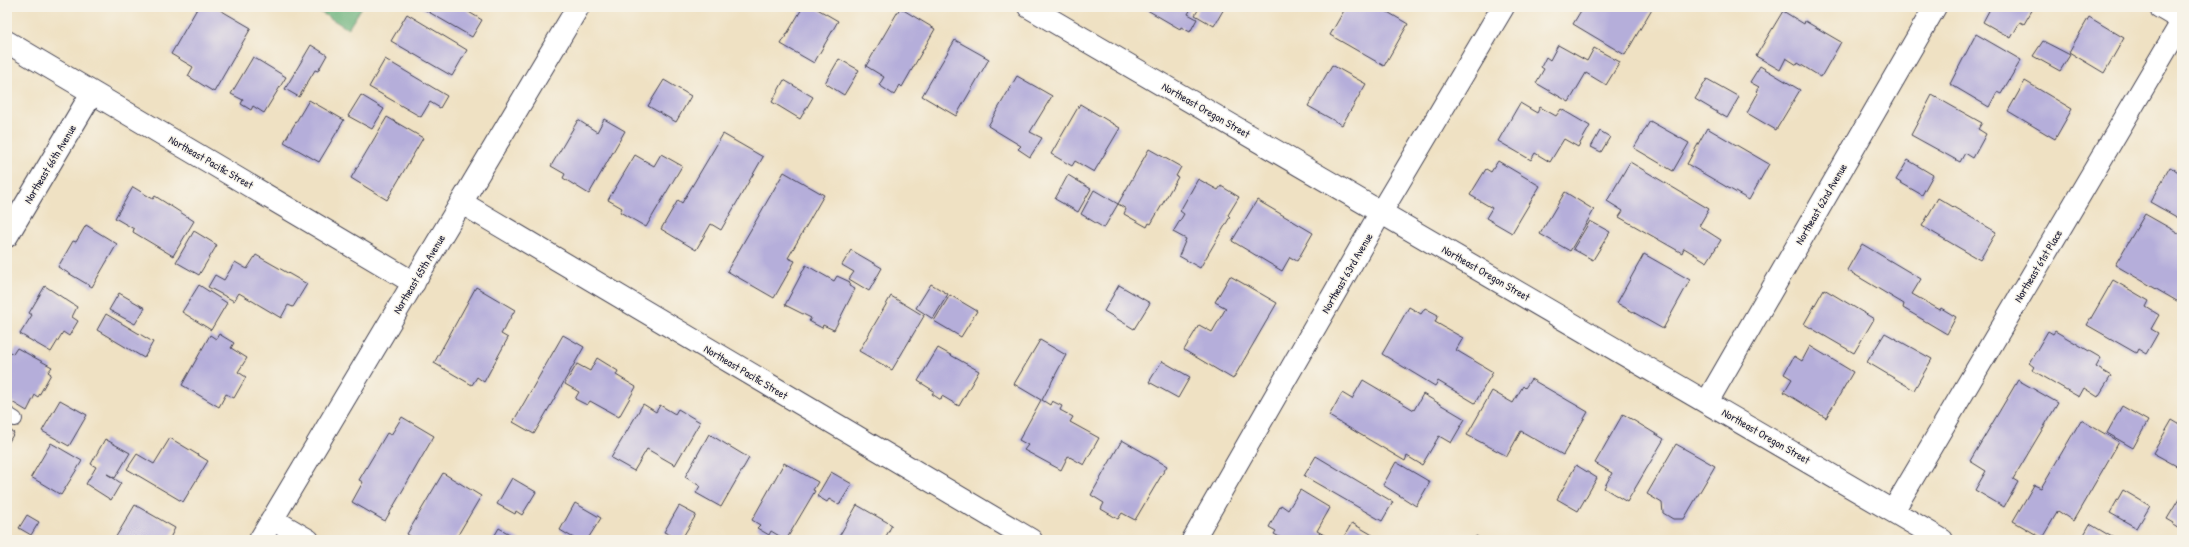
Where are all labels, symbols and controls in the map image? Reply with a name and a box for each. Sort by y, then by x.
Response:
street label: Northeast Oregon Street [1159,79,1253,141]
street label: Northeast 66th Avenue [21,121,79,206]
street label: Northeast Pacific Street [166,132,256,192]
street label: Northeast 62nd Avenue [1792,160,1850,247]
street label: Northeast 61st Place [2011,227,2066,305]
street label: Northeast 63rd Avenue [1318,230,1376,316]
street label: Northeast 65th Avenue [390,231,449,316]
street label: Northeast Oregon Street [1439,242,1533,304]
street label: Northeast Pacific Street [702,341,791,403]
street label: Northeast Oregon Street [1719,405,1813,467]

